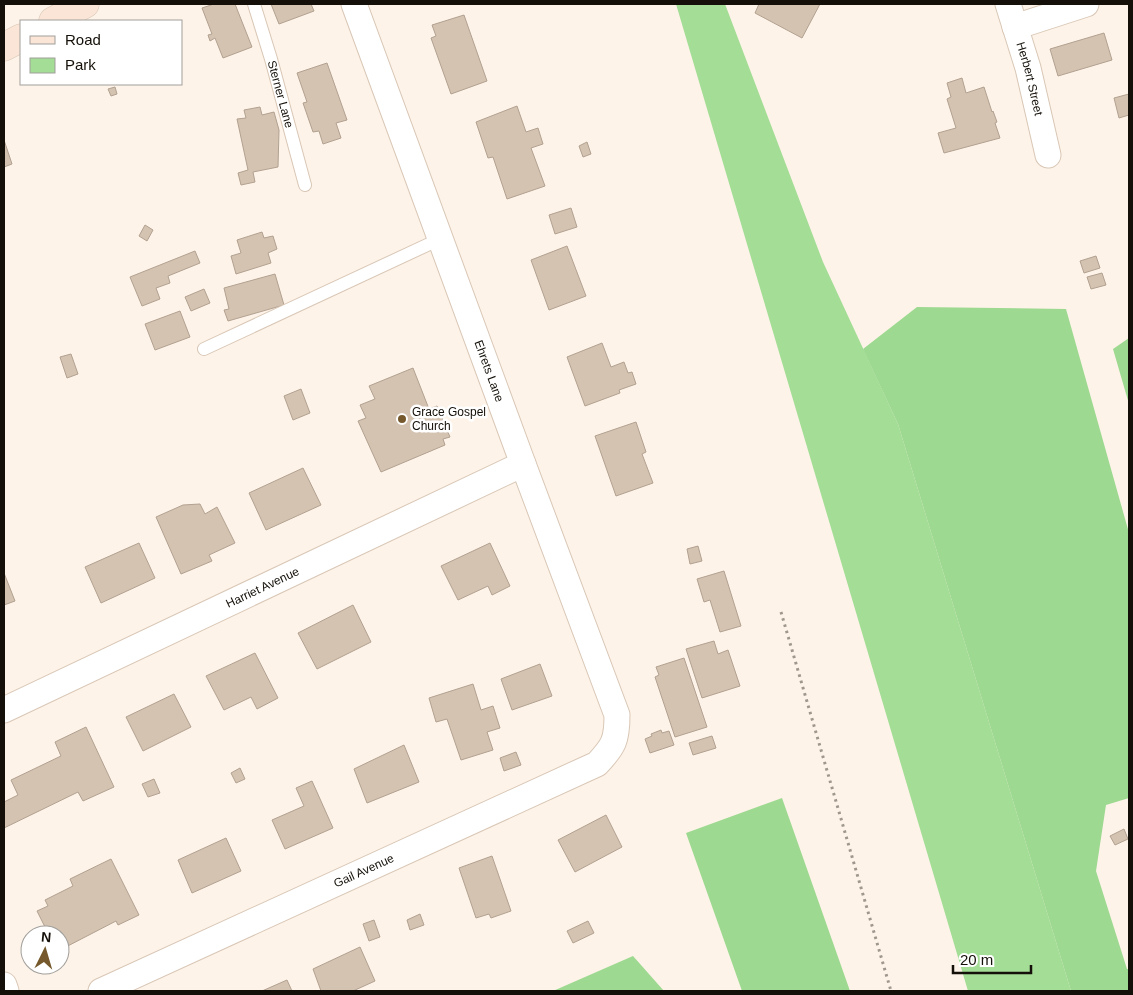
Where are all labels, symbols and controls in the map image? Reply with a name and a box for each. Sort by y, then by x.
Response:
legend [20,20,182,85]
text: Road [65,31,101,48]
street label: Herbert Street [1013,40,1046,118]
text: Park [65,56,96,73]
street label: Sterner Lane [265,59,296,130]
street label: Ehrets Lane [471,338,507,404]
place label: Grace Gospel Church [412,405,486,433]
marker: Grace Gospel Church [396,413,408,425]
street label: Harriet Avenue [224,564,302,611]
street label: Gail Avenue [332,851,396,891]
north arrow [20,925,70,975]
text: N [40,929,52,945]
scale bar [953,942,1030,974]
text: 20 m [960,951,993,968]

